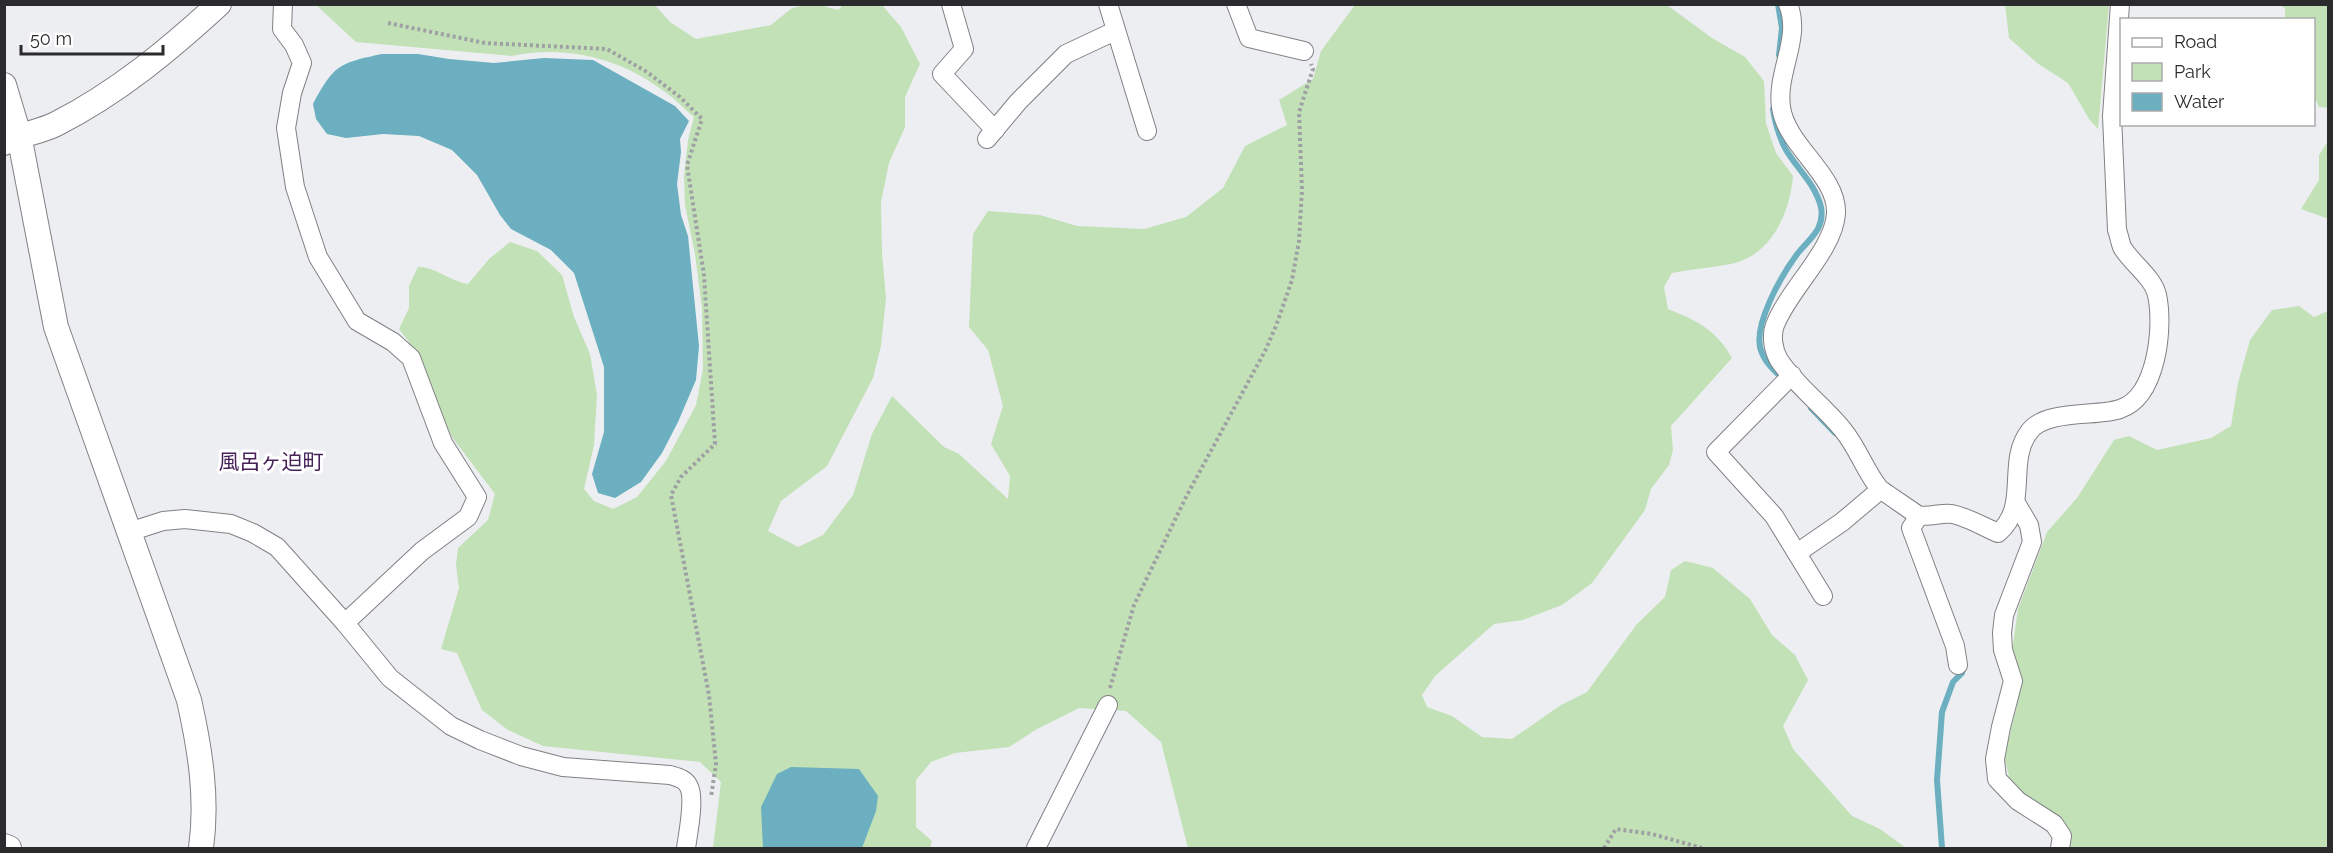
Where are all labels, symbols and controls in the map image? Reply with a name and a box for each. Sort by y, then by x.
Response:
scale bar [21,18,164,56]
legend [2120,18,2315,126]
text: 50 m [30,28,72,49]
text: Road [2174,31,2217,52]
text: Park [2174,61,2211,82]
text: Water [2174,91,2225,112]
district label: 風呂ヶ迫町 [219,449,324,474]

